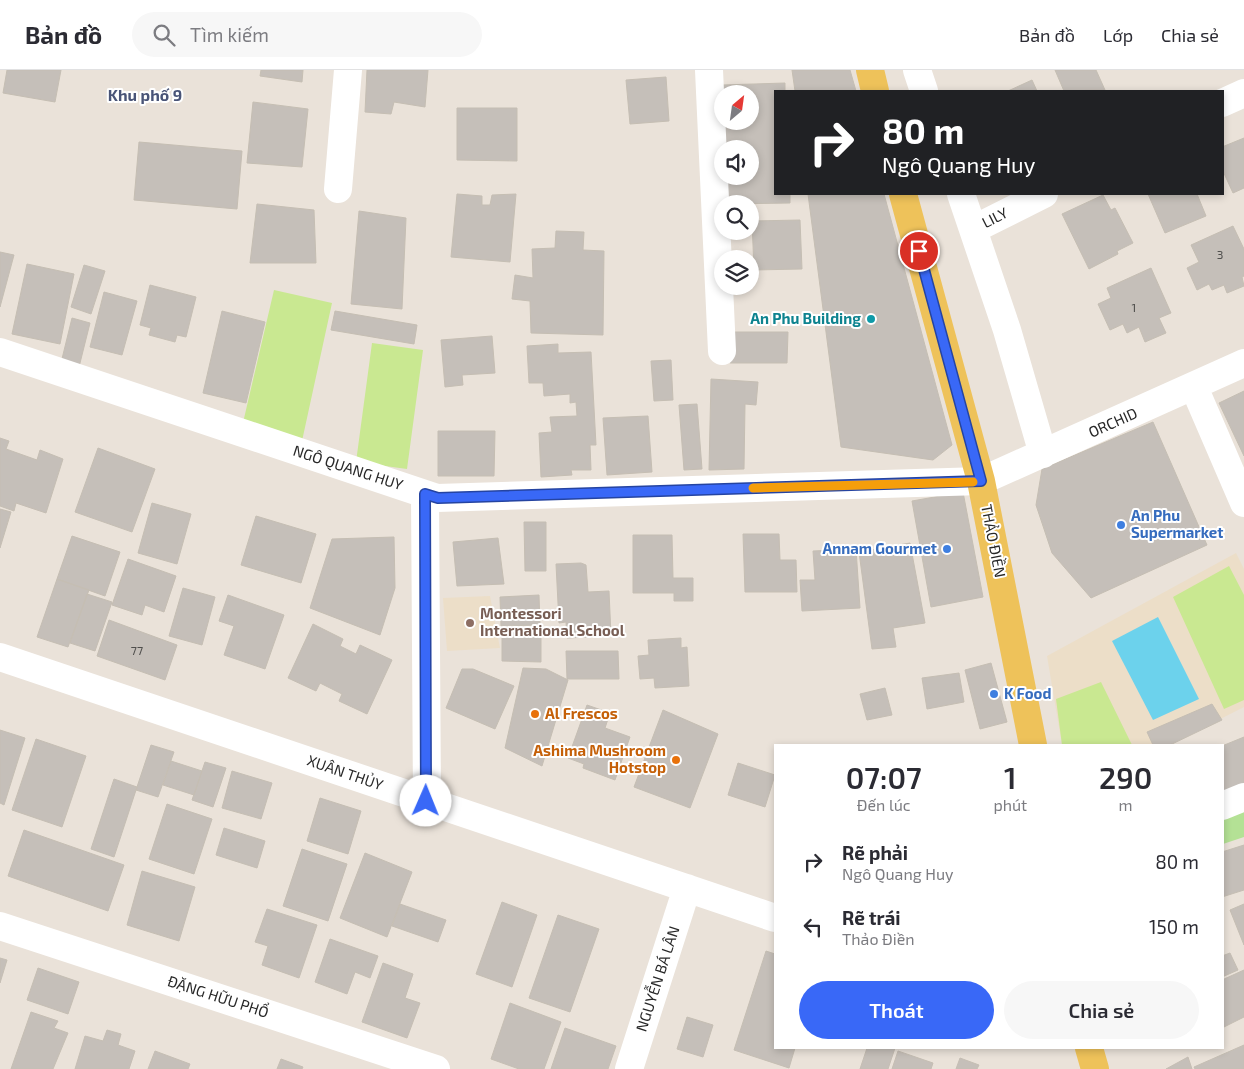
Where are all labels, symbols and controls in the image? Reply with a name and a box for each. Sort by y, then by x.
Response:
search box [132,12,482,57]
text: Bản đồ [25,20,102,49]
icon: search [150,21,178,49]
text: Tìm kiếm [190,23,269,46]
text: Bản đồ [1019,24,1075,46]
text: Lớp [1103,24,1133,46]
text: Chia sẻ [1161,24,1219,46]
district label: Khu phố 9 [108,85,182,104]
north arrow [714,85,759,130]
map controls [714,85,759,295]
text: 80 m [882,109,964,151]
icon: right [799,110,864,175]
button: sound [714,140,759,185]
text: Ngô Quang Huy [882,151,1035,177]
button: search [714,195,759,240]
street label: LILY [979,203,1011,231]
pin [898,230,940,272]
icon: arrive [905,237,933,265]
house number: 3 [1217,247,1223,261]
button: layers [714,250,759,295]
house number: 1 [1132,300,1136,314]
place label: An Phu Building [750,309,861,327]
marker: An Phu Building [865,313,877,325]
street label: ORCHID [1085,403,1140,441]
street label: NGÔ QUANG HUY [291,441,406,494]
street label: THẢO ĐIỀN [978,502,1012,579]
place label: An Phu Supermarket [1131,506,1223,541]
marker: An Phu Supermarket [1115,519,1127,531]
place label: Annam Gourmet [822,539,937,557]
marker: Annam Gourmet [941,543,953,555]
place label: Montessori International School [480,604,625,639]
marker: Montessori International School [464,617,476,629]
house number: 77 [131,643,143,657]
place label: K Food [1004,684,1051,702]
marker: K Food [988,688,1000,700]
place label: Al Frescos [545,704,618,722]
marker: Al Frescos [529,708,541,720]
place label: Ashima Mushroom Hotstop [533,741,666,776]
street label: XUÂN THỦY [305,750,386,794]
marker: Ashima Mushroom Hotstop [670,754,682,766]
text: 07:07 [846,759,922,795]
text: 1 [1004,759,1017,795]
text: 290 [1099,759,1152,795]
position arrow [399,774,451,826]
text: Đến lúc [857,795,911,814]
text: phút [993,795,1027,814]
text: m [1119,795,1133,814]
text: Rẽ phải [842,841,908,864]
icon: right [799,848,827,876]
text: 80 m [1155,850,1199,873]
text: Ngô Quang Huy [842,864,953,883]
text: Rẽ trái [842,906,901,929]
icon: left [799,913,827,941]
text: 150 m [1149,915,1199,938]
street label: NGUYỄN BÁ LÂN [630,923,683,1034]
text: Thảo Điền [842,929,915,948]
street label: ĐẶNG HỮU PHỔ [165,969,272,1021]
button: Thoát [799,981,994,1039]
button: Chia sẻ [1004,981,1199,1039]

